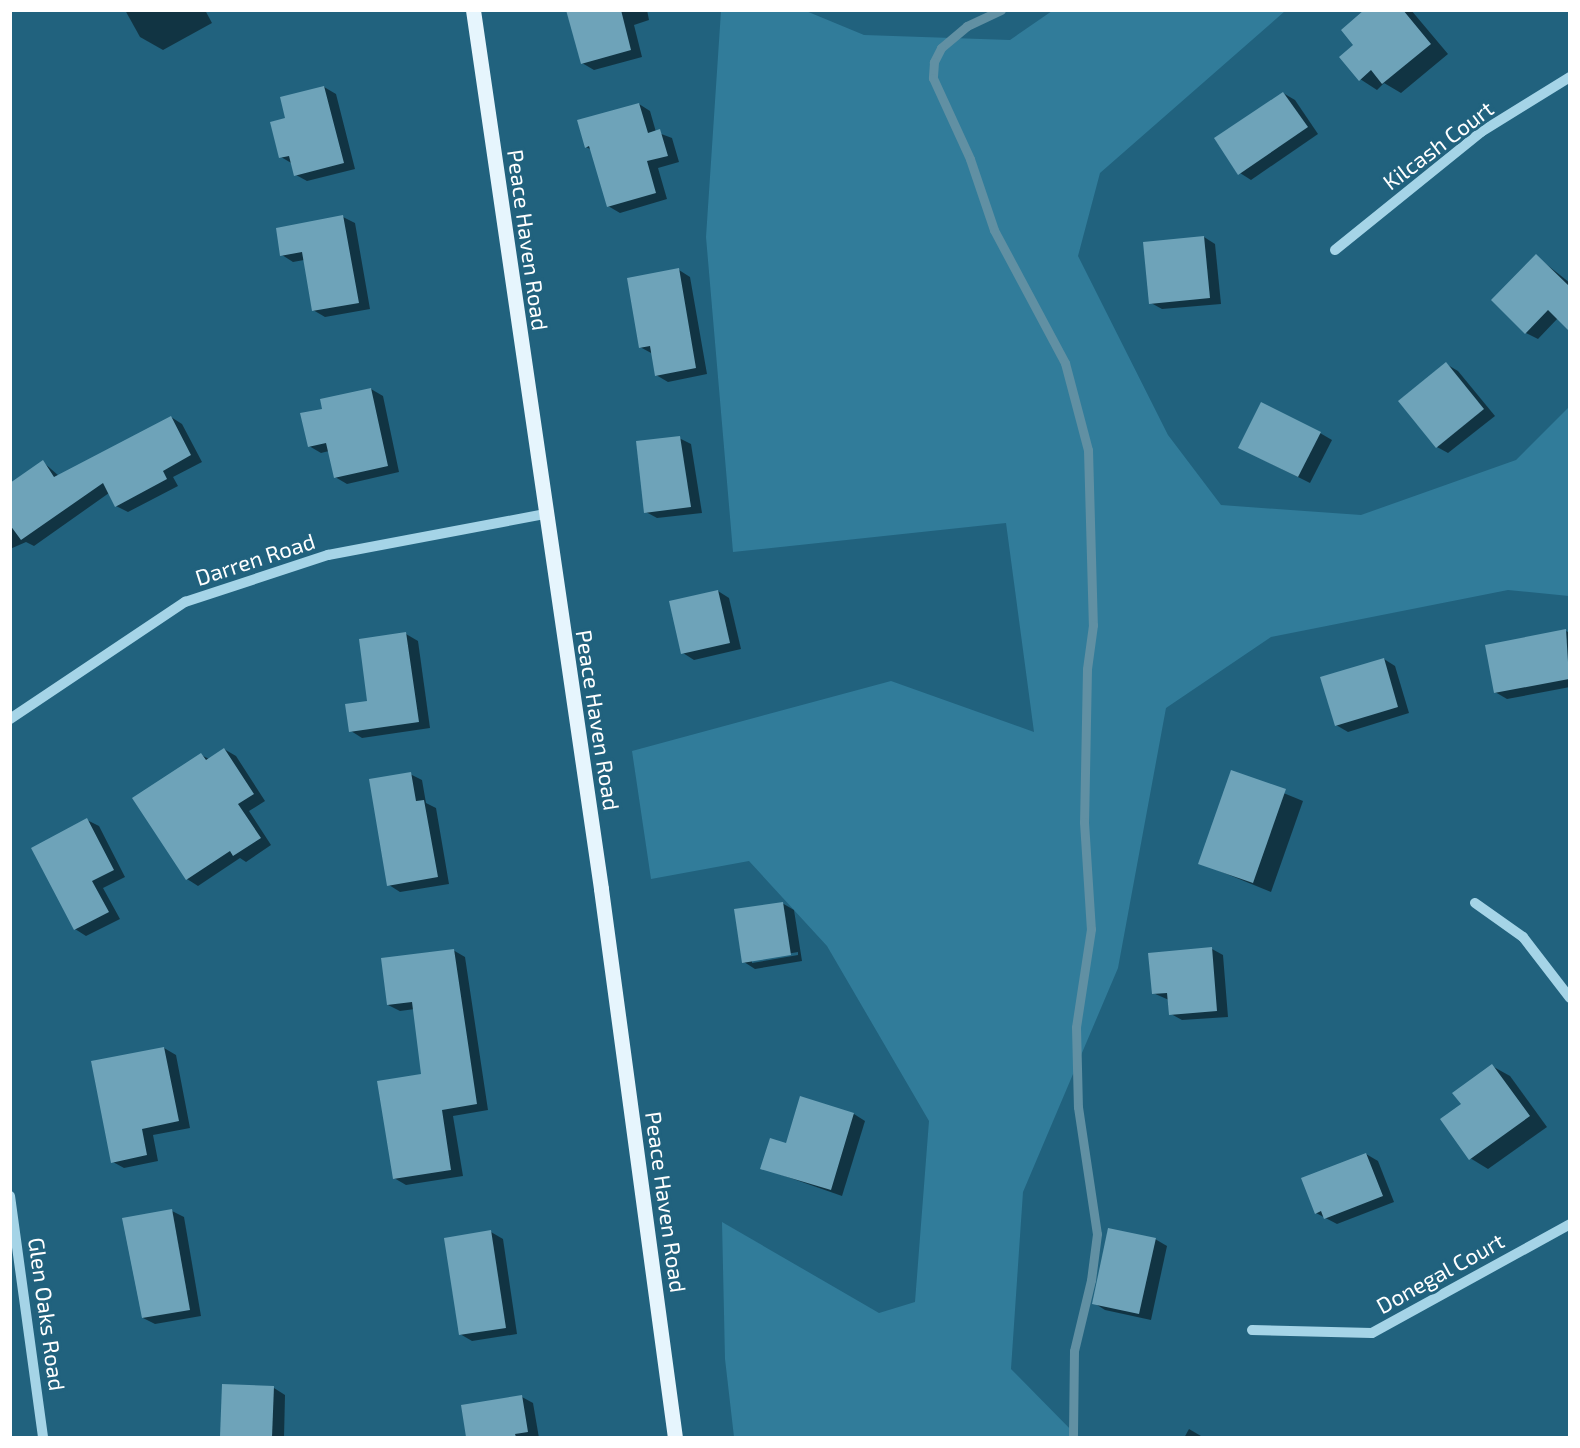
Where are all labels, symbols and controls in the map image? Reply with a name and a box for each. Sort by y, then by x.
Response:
street label: Kilcash Court [1378,95,1498,195]
street label: Peace Haven Road [502,148,554,332]
street label: Darren Road [192,527,318,591]
street label: Peace Haven Road [571,628,625,812]
street label: Peace Haven Road [640,1110,692,1294]
street label: Donegal Court [1371,1227,1509,1319]
street label: Glen Oaks Road [23,1236,71,1392]

